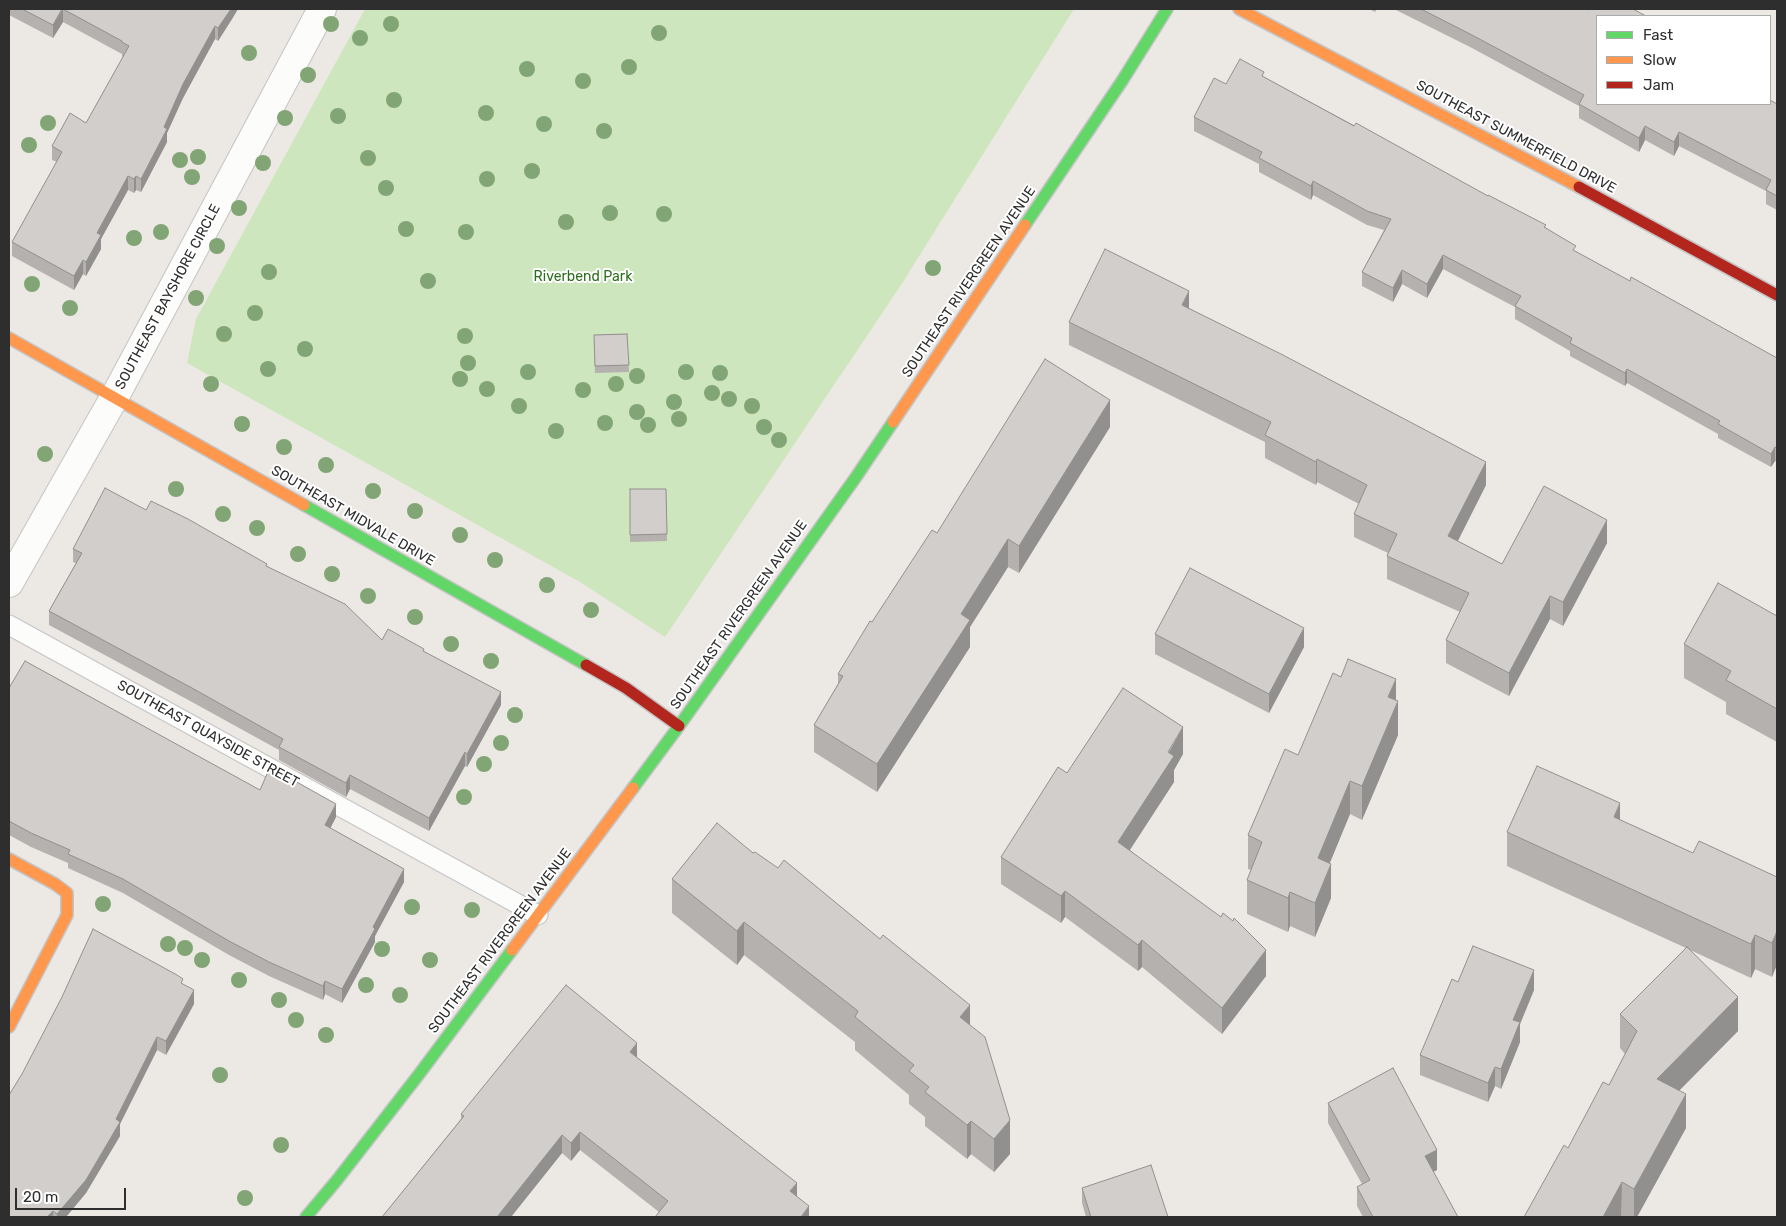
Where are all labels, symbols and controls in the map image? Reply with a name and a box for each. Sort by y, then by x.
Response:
legend [1596,15,1771,105]
text: Fast [1643,26,1673,44]
text: Slow [1643,51,1676,69]
text: Jam [1643,76,1674,94]
street label: SOUTHEAST SUMMERFIELD DRIVE [1413,77,1619,197]
street label: SOUTHEAST RIVERGREEN AVENUE [899,183,1039,381]
street label: SOUTHEAST BAYSHORE CIRCLE [112,201,224,393]
park label: Riverbend Park [534,269,632,285]
street label: SOUTHEAST MIDVALE DRIVE [268,462,438,570]
street label: SOUTHEAST RIVERGREEN AVENUE [667,517,811,713]
street label: SOUTHEAST QUAYSIDE STREET [114,677,302,791]
street label: SOUTHEAST RIVERGREEN AVENUE [425,845,575,1037]
scale bar [18,1178,129,1210]
text: 20 m [23,1188,58,1206]

